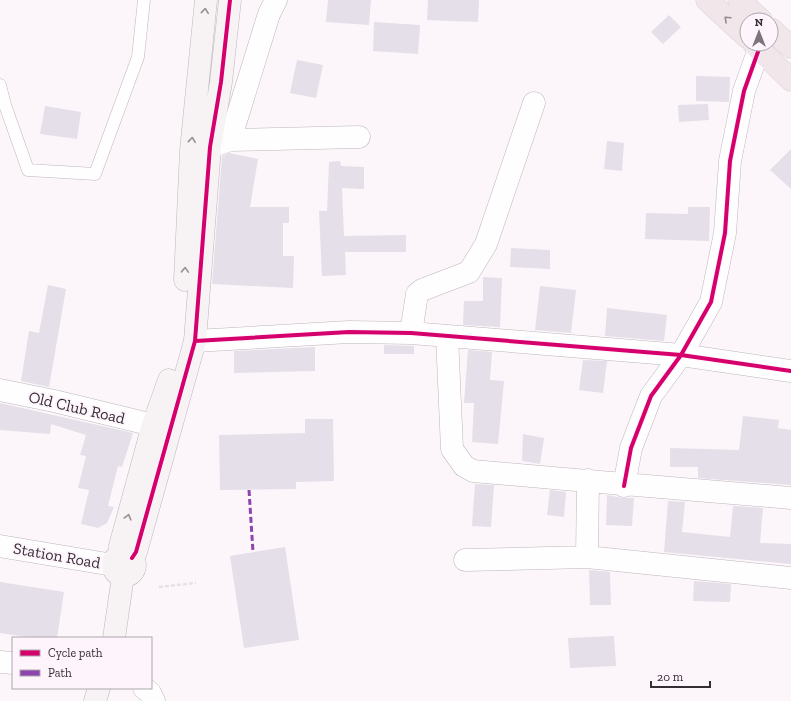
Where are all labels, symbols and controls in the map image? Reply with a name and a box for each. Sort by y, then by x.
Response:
one-way arrow [201,8,210,14]
north arrow [739,12,779,52]
one-way arrow [724,16,732,23]
text: N [755,16,764,29]
one-way arrow [187,137,196,143]
one-way arrow [181,267,190,273]
street label: Old Club Road [27,387,127,428]
one-way arrow [123,514,132,521]
street label: Station Road [12,538,102,573]
legend [12,637,152,689]
text: Cycle path [48,646,103,660]
scale bar [651,663,710,689]
text: Path [48,666,72,680]
text: 20 m [657,670,684,684]

